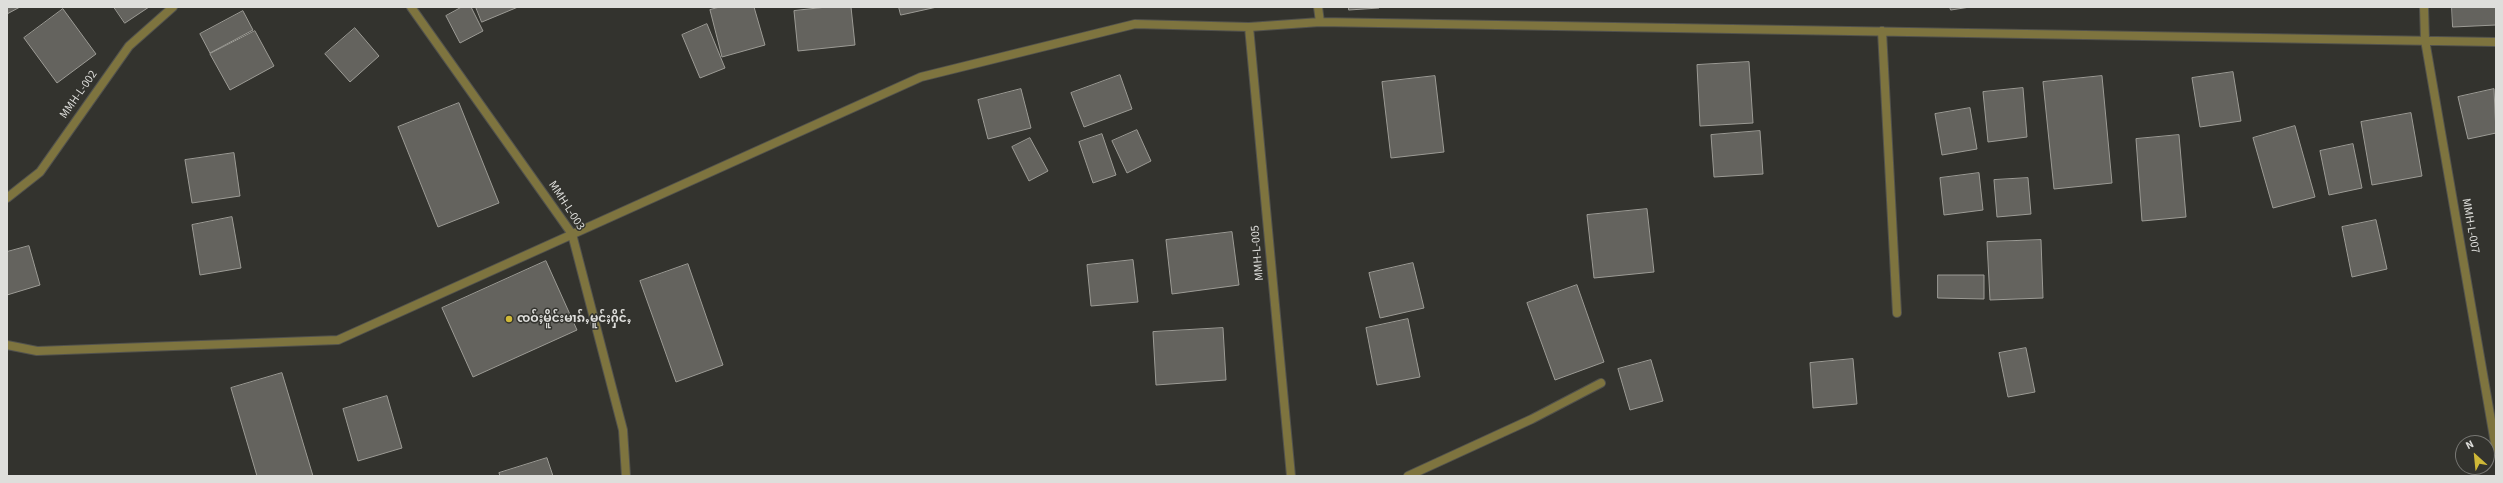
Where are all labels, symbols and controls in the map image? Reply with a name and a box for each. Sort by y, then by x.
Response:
street label: MMH-L-002 [57,68,101,122]
street label: MMH-L-003 [545,179,587,233]
street label: MMH-L-007 [2458,197,2482,255]
street label: MMH-L-005 [1248,225,1268,281]
place label: ၸဝ်ႈမိူင်းမၢၵ်ႇမူင်ႈႁိင်ႇ [517,312,632,326]
marker: ၸဝ်ႈမိူင်းမၢၵ်ႇမူင်ႈႁိင်ႇ [504,314,514,324]
north arrow [2455,435,2495,475]
text: N [2463,436,2476,453]

